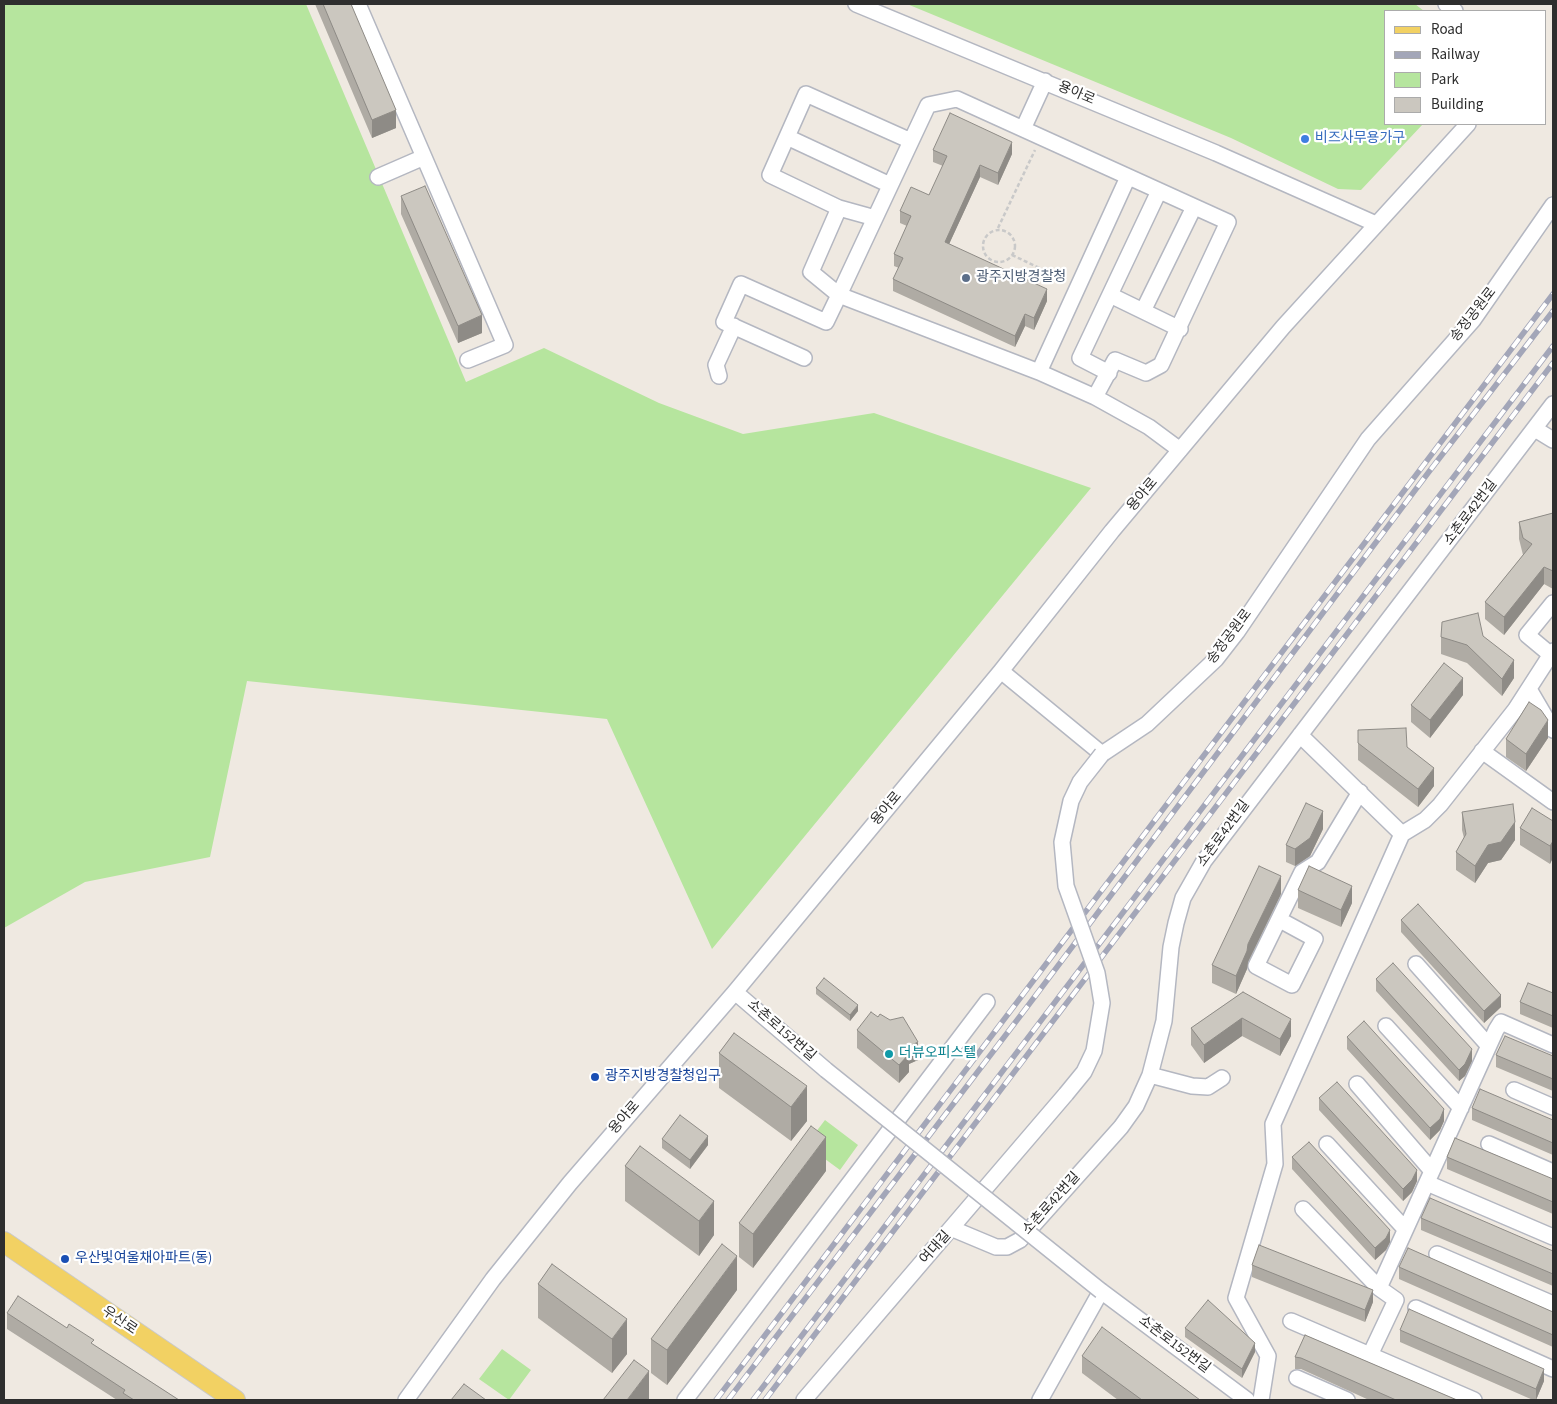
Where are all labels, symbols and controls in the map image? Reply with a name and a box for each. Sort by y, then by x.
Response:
legend [1384,10,1547,125]
text: Road [1431,19,1463,40]
text: Railway [1431,44,1480,65]
text: Park [1431,69,1459,90]
street label: 용아로 [1055,79,1097,109]
text: Building [1431,94,1483,115]
place label: 비즈사무용가구 [1315,131,1405,147]
marker: 비즈사무용가구 [1299,133,1311,145]
place label: 광주지방경찰청 [976,270,1066,286]
marker: 광주지방경찰청 [960,272,972,284]
street label: 송정공원로 [1448,284,1500,346]
street label: 용아로 [1124,475,1162,515]
street label: 소촌로42번길 [1441,477,1501,549]
street label: 송정공원로 [1204,606,1256,668]
street label: 용아로 [868,789,906,829]
street label: 소촌로42번길 [1194,797,1254,871]
street label: 소촌로152번길 [743,997,819,1065]
place label: 더뷰오피스텔 [899,1046,976,1062]
marker: 더뷰오피스텔 [883,1048,895,1060]
place label: 광주지방경찰청입구 [605,1069,721,1085]
marker: 광주지방경찰청입구 [589,1071,601,1083]
street label: 용아로 [606,1098,644,1138]
street label: 소촌로42번길 [1020,1169,1084,1239]
street label: 여대길 [917,1228,955,1268]
place label: 우산빛여울채아파트(동) [75,1251,212,1267]
marker: 우산빛여울채아파트(동) [59,1253,71,1265]
street label: 우산로 [98,1303,140,1339]
street label: 소촌로152번길 [1135,1313,1213,1377]

